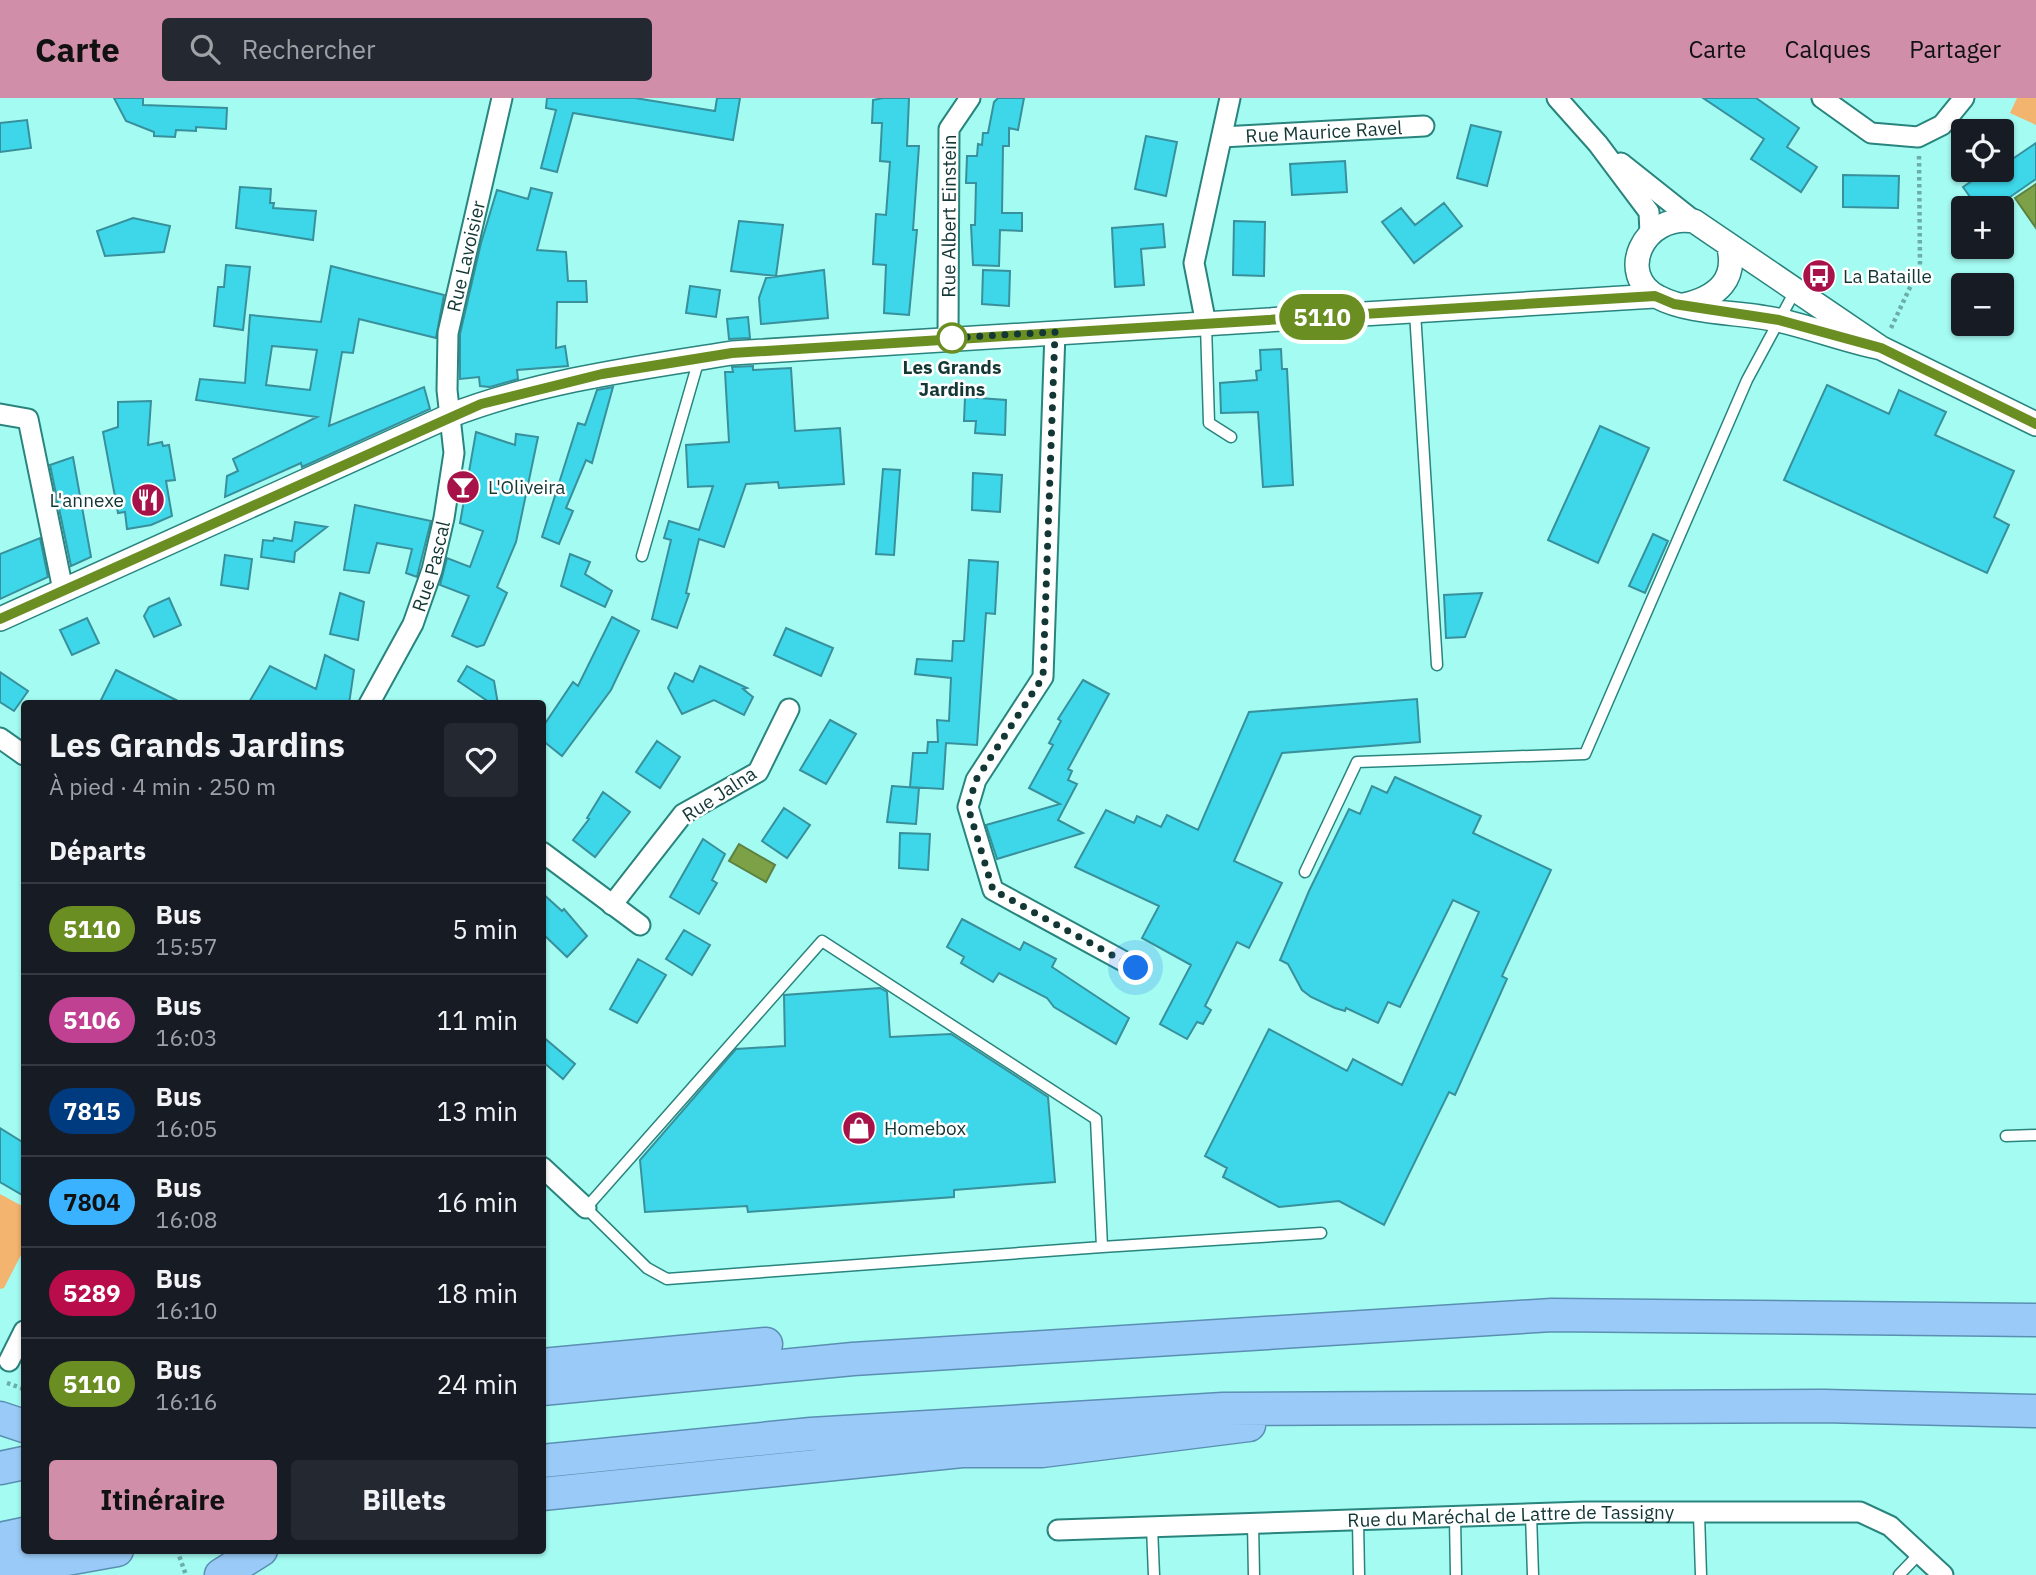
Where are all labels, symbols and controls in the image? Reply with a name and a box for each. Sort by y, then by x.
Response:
search box [162,18,652,81]
text: Carte [35,28,120,71]
icon: search [186,30,224,68]
text: Rechercher [242,32,376,66]
text: Carte [1688,33,1747,65]
text: Calques [1785,33,1871,65]
text: Partager [1909,33,2001,65]
street label: Rue Maurice Ravel [1245,115,1403,148]
map controls [1951,119,2014,336]
button: locate [1951,119,2014,182]
street label: Rue Albert Einstein [936,134,961,298]
button: + [1951,196,2014,259]
street label: Rue Lavoisier [441,198,490,314]
bus stop icon: La Bataille [1800,257,1838,295]
place label: La Bataille [1843,264,1932,288]
button: − [1951,273,2014,336]
line badge: 5110 [1273,294,1371,340]
text: 5110 [1293,301,1351,333]
marker: Les Grands Jardins [937,323,967,353]
place label: Les Grands Jardins [903,355,1001,401]
bar icon: L'Oliveira [444,468,482,506]
place label: L'Oliveira [488,475,565,499]
restaurant icon: L'annexe [129,481,167,519]
place label: L'annexe [49,488,124,512]
street label: Rue Pascal [406,518,455,615]
text: Les Grands Jardins [49,723,345,766]
button: heart [444,723,518,797]
street label: Rue Jalna [677,761,761,827]
text: À pied · 4 min · 250 m [49,771,276,801]
text: Départs [49,833,146,867]
text: Bus [156,897,202,931]
text: 5 min [452,912,518,946]
text: 5110 [63,913,121,945]
text: 15:57 [156,931,218,961]
your location [1118,950,1153,985]
text: Bus [156,988,202,1022]
text: 11 min [437,1003,518,1037]
text: 5106 [63,1004,121,1036]
text: 16:03 [156,1022,218,1052]
text: Bus [156,1079,202,1113]
text: 13 min [437,1094,518,1128]
text: 7815 [63,1095,121,1127]
shop icon: Homebox [840,1109,878,1147]
text: 16:05 [156,1113,218,1143]
place label: Homebox [884,1116,967,1140]
text: Bus [156,1170,202,1204]
text: 16 min [437,1185,518,1219]
text: 7804 [63,1186,121,1218]
text: 16:08 [156,1204,218,1234]
text: Bus [156,1261,202,1295]
text: 18 min [437,1276,518,1310]
text: 5289 [63,1277,121,1309]
text: 16:10 [156,1295,218,1325]
text: Bus [156,1352,202,1386]
text: 24 min [437,1367,518,1401]
text: 5110 [63,1368,121,1400]
text: 16:16 [156,1386,218,1416]
button: Itinéraire [49,1460,277,1540]
button: Billets [291,1460,518,1540]
street label: Rue du Maréchal de Lattre de Tassigny [1347,1500,1675,1532]

